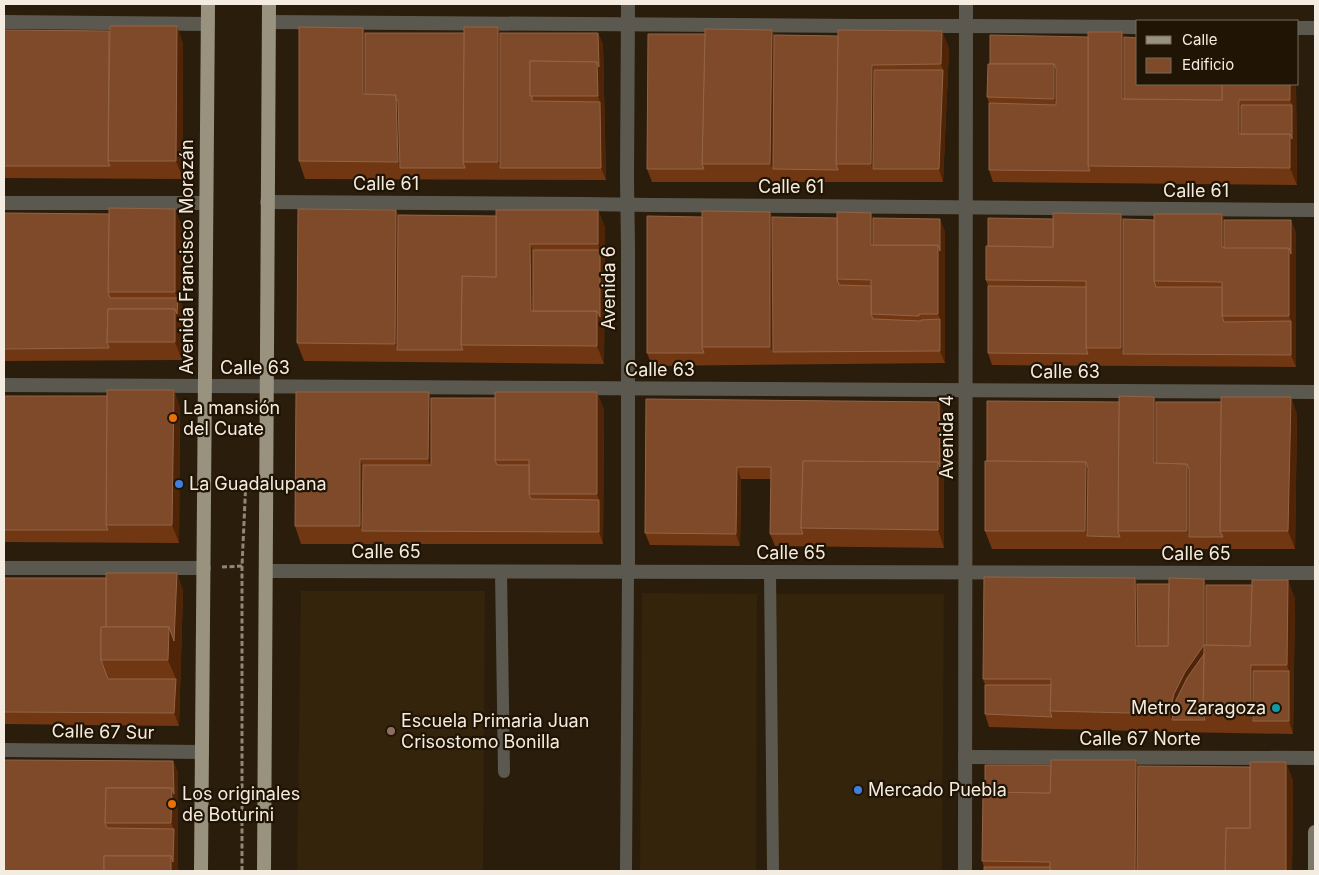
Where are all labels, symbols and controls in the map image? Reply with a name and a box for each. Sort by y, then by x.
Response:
legend [1136,20,1299,85]
text: Calle [1182,30,1217,49]
text: Edificio [1182,55,1234,74]
street label: Avenida Francisco Morazán [176,139,197,375]
street label: Calle 61 [353,173,419,194]
street label: Calle 61 [758,176,824,197]
street label: Calle 61 [1163,180,1229,201]
street label: Avenida 6 [598,246,619,330]
street label: Calle 63 [220,357,290,378]
street label: Calle 63 [625,359,695,380]
street label: Calle 63 [1030,361,1100,382]
street label: Avenida 4 [936,395,957,479]
place label: La mansión del Cuate [183,397,280,439]
marker: La mansión del Cuate [167,412,179,424]
place label: La Guadalupana [189,473,327,494]
marker: La Guadalupana [173,478,185,490]
street label: Calle 65 [351,541,421,562]
street label: Calle 65 [756,542,826,563]
street label: Calle 65 [1161,543,1231,564]
place label: Metro Zaragoza [1131,697,1266,718]
marker: Metro Zaragoza [1270,702,1282,714]
place label: Escuela Primaria Juan Crisostomo Bonilla [401,710,589,752]
street label: Calle 67 Sur [51,720,155,743]
marker: Escuela Primaria Juan Crisostomo Bonilla [385,725,397,737]
street label: Calle 67 Norte [1079,728,1201,749]
place label: Mercado Puebla [868,779,1007,800]
place label: Los originales de Boturini [182,783,300,825]
marker: Mercado Puebla [852,784,864,796]
marker: Los originales de Boturini [166,798,178,810]

